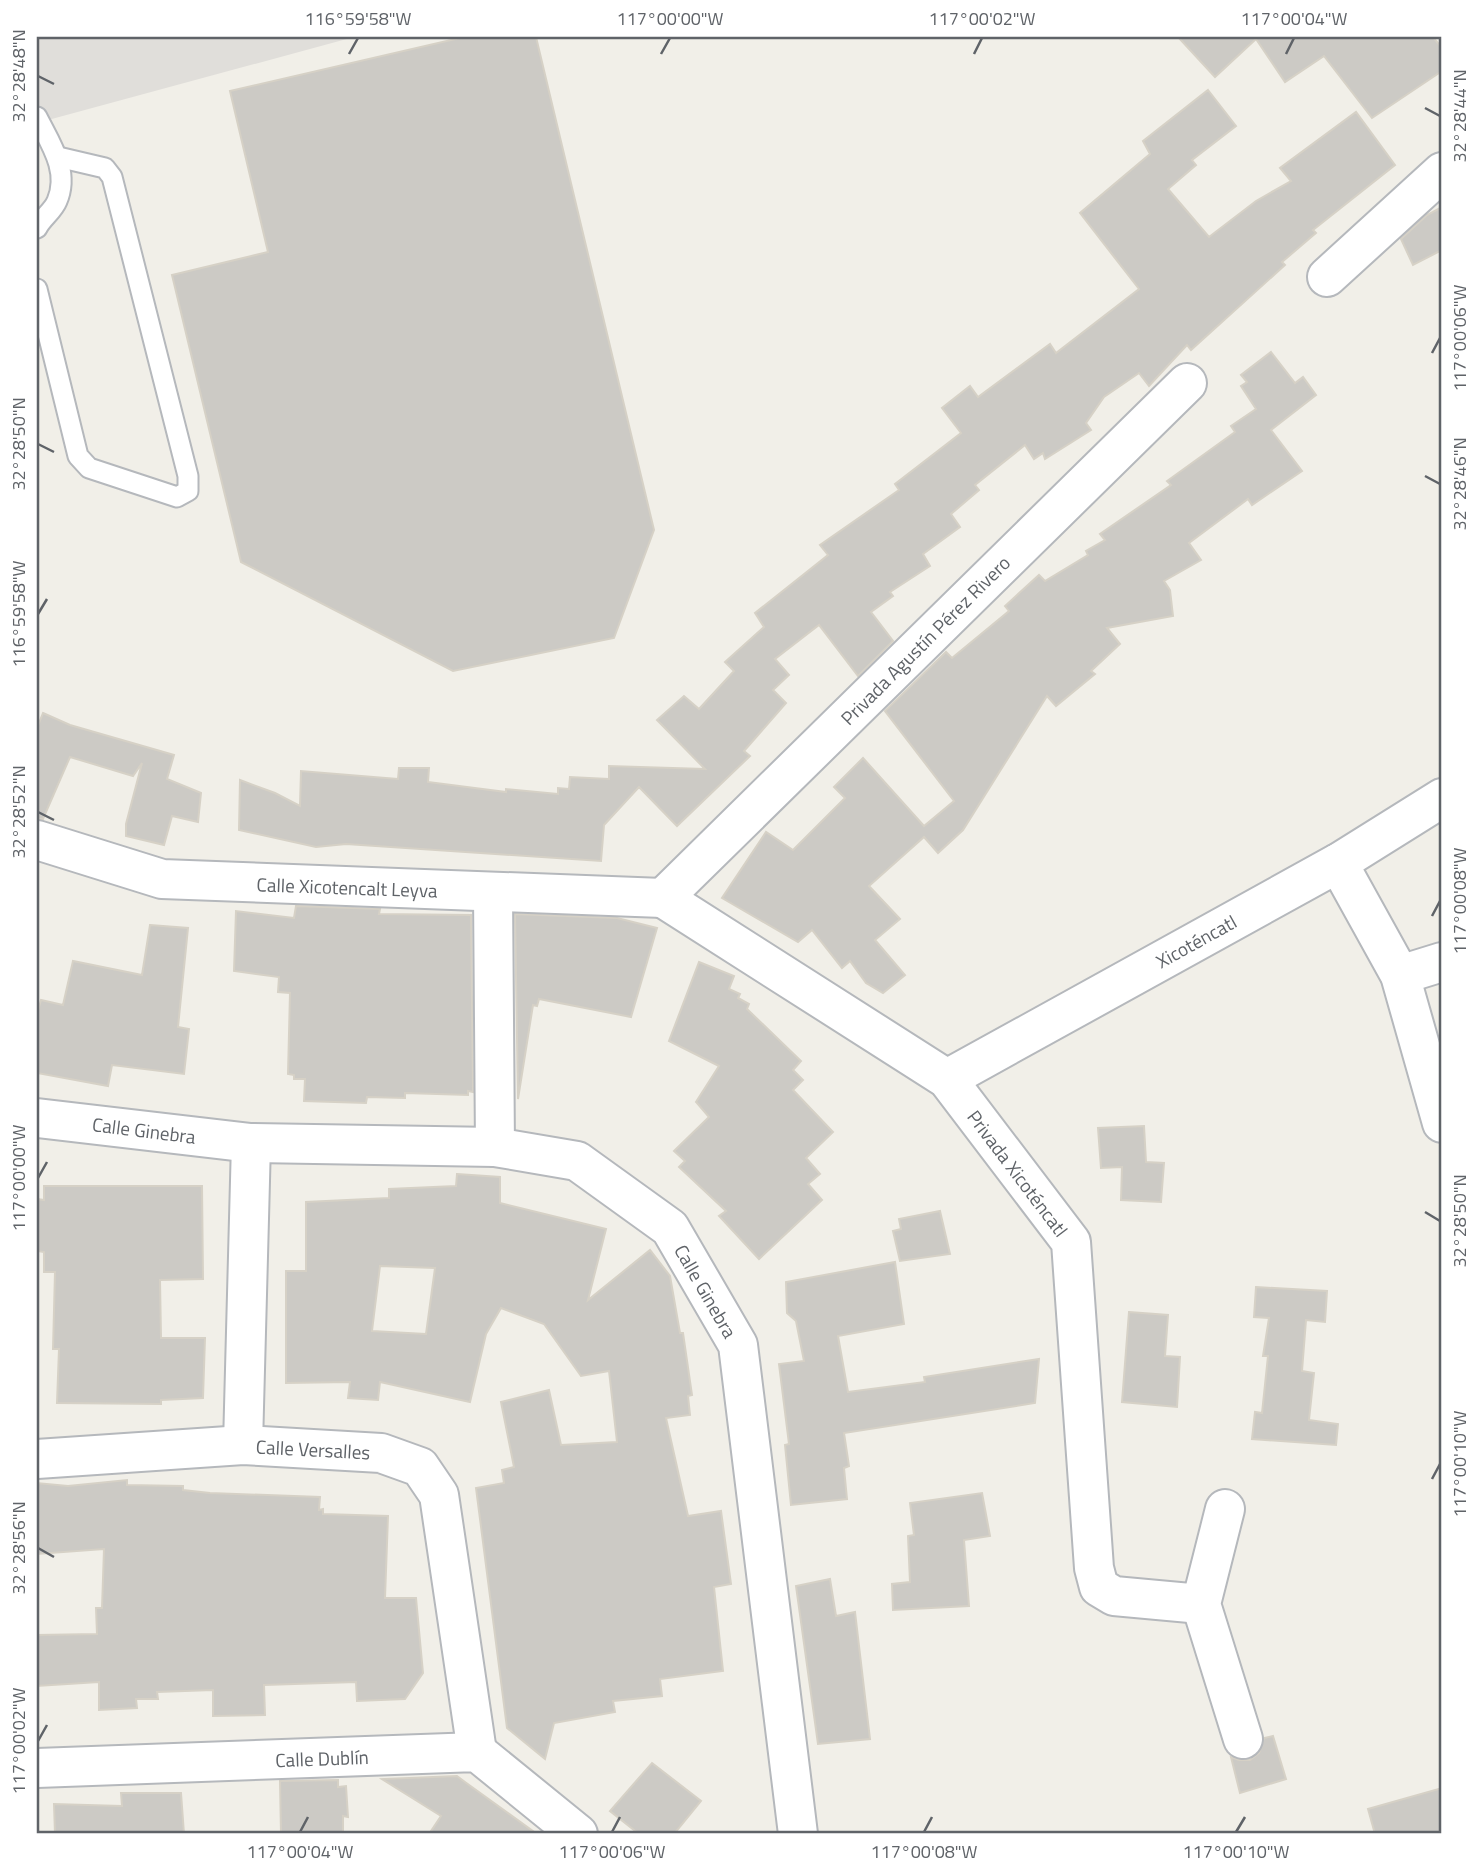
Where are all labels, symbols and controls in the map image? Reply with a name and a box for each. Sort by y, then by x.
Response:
text: 116°59'58"W [304,5,412,32]
text: 117°00'00"W [616,5,724,32]
text: 117°00'02"W [928,5,1036,32]
text: 117°00'04"W [1240,5,1348,32]
text: 32°28'48"N [5,29,32,123]
text: 32°28'44"N [1446,69,1473,163]
text: 117°00'06"W [1446,284,1473,392]
text: 32°28'50"N [5,397,32,491]
text: 32°28'46"N [1446,437,1473,531]
street label: Privada Agustín Pérez Rivero [834,549,1016,731]
text: 116°59'58"W [5,560,32,668]
text: 32°28'52"N [5,765,32,859]
text: 117°00'08"W [1446,847,1473,955]
street label: Calle Xicotencalt Leyva [256,869,438,905]
street label: Xicoténcatl [1150,907,1242,975]
street label: Privada Xicoténcatl [961,1103,1075,1243]
street label: Calle Ginebra [91,1109,198,1151]
text: 117°00'00"W [5,1124,32,1232]
text: 32°28'50"N [1446,1174,1473,1268]
street label: Calle Ginebra [667,1239,745,1344]
text: 117°00'10"W [1446,1410,1473,1518]
street label: Calle Versalles [255,1432,371,1466]
text: 32°28'56"N [5,1501,32,1595]
text: 117°00'02"W [5,1687,32,1795]
street label: Calle Dublín [275,1742,369,1774]
text: 117°00'04"W [246,1838,354,1865]
text: 117°00'06"W [558,1838,666,1865]
text: 117°00'08"W [870,1838,978,1865]
text: 117°00'10"W [1182,1838,1290,1865]

